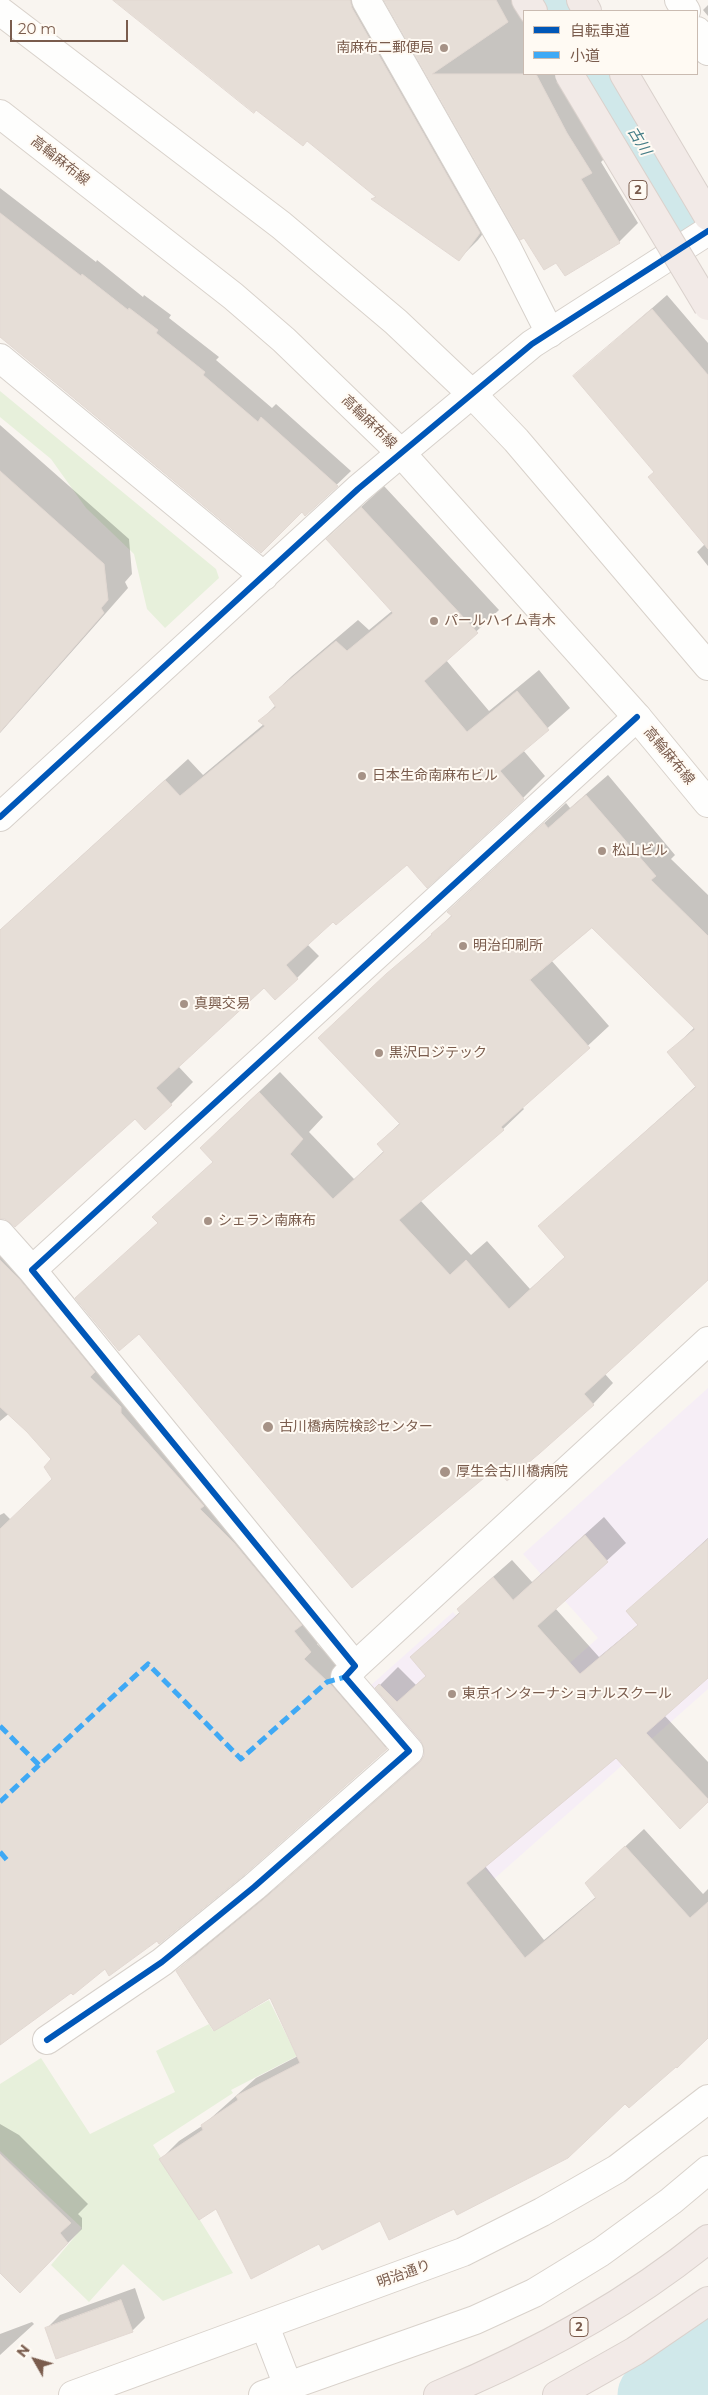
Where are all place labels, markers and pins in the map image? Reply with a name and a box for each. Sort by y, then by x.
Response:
place label: 南麻布二郵便局 [336,40,434,56]
marker: 南麻布二郵便局 [438,42,450,54]
place label: パールハイム青木 [444,613,556,629]
marker: パールハイム青木 [428,615,440,627]
place label: 日本生命南麻布ビル [372,768,498,784]
marker: 日本生命南麻布ビル [356,770,368,782]
place label: 松山ビル [612,843,668,859]
marker: 松山ビル [596,845,608,857]
place label: 明治印刷所 [473,938,543,954]
marker: 明治印刷所 [457,940,469,952]
place label: 真興交易 [194,996,250,1012]
marker: 真興交易 [178,998,190,1010]
place label: 黒沢ロジテック [389,1045,487,1061]
marker: 黒沢ロジテック [373,1047,385,1059]
place label: シェラン南麻布 [218,1213,316,1229]
marker: シェラン南麻布 [202,1215,214,1227]
place label: 古川橋病院検診センター [279,1419,433,1435]
marker: 古川橋病院検診センター [261,1420,275,1434]
place label: 厚生会古川橋病院 [456,1464,568,1480]
marker: 厚生会古川橋病院 [438,1465,452,1479]
place label: 東京インターナショナルスクール [462,1686,672,1702]
marker: 東京インターナショナルスクール [446,1688,458,1700]

